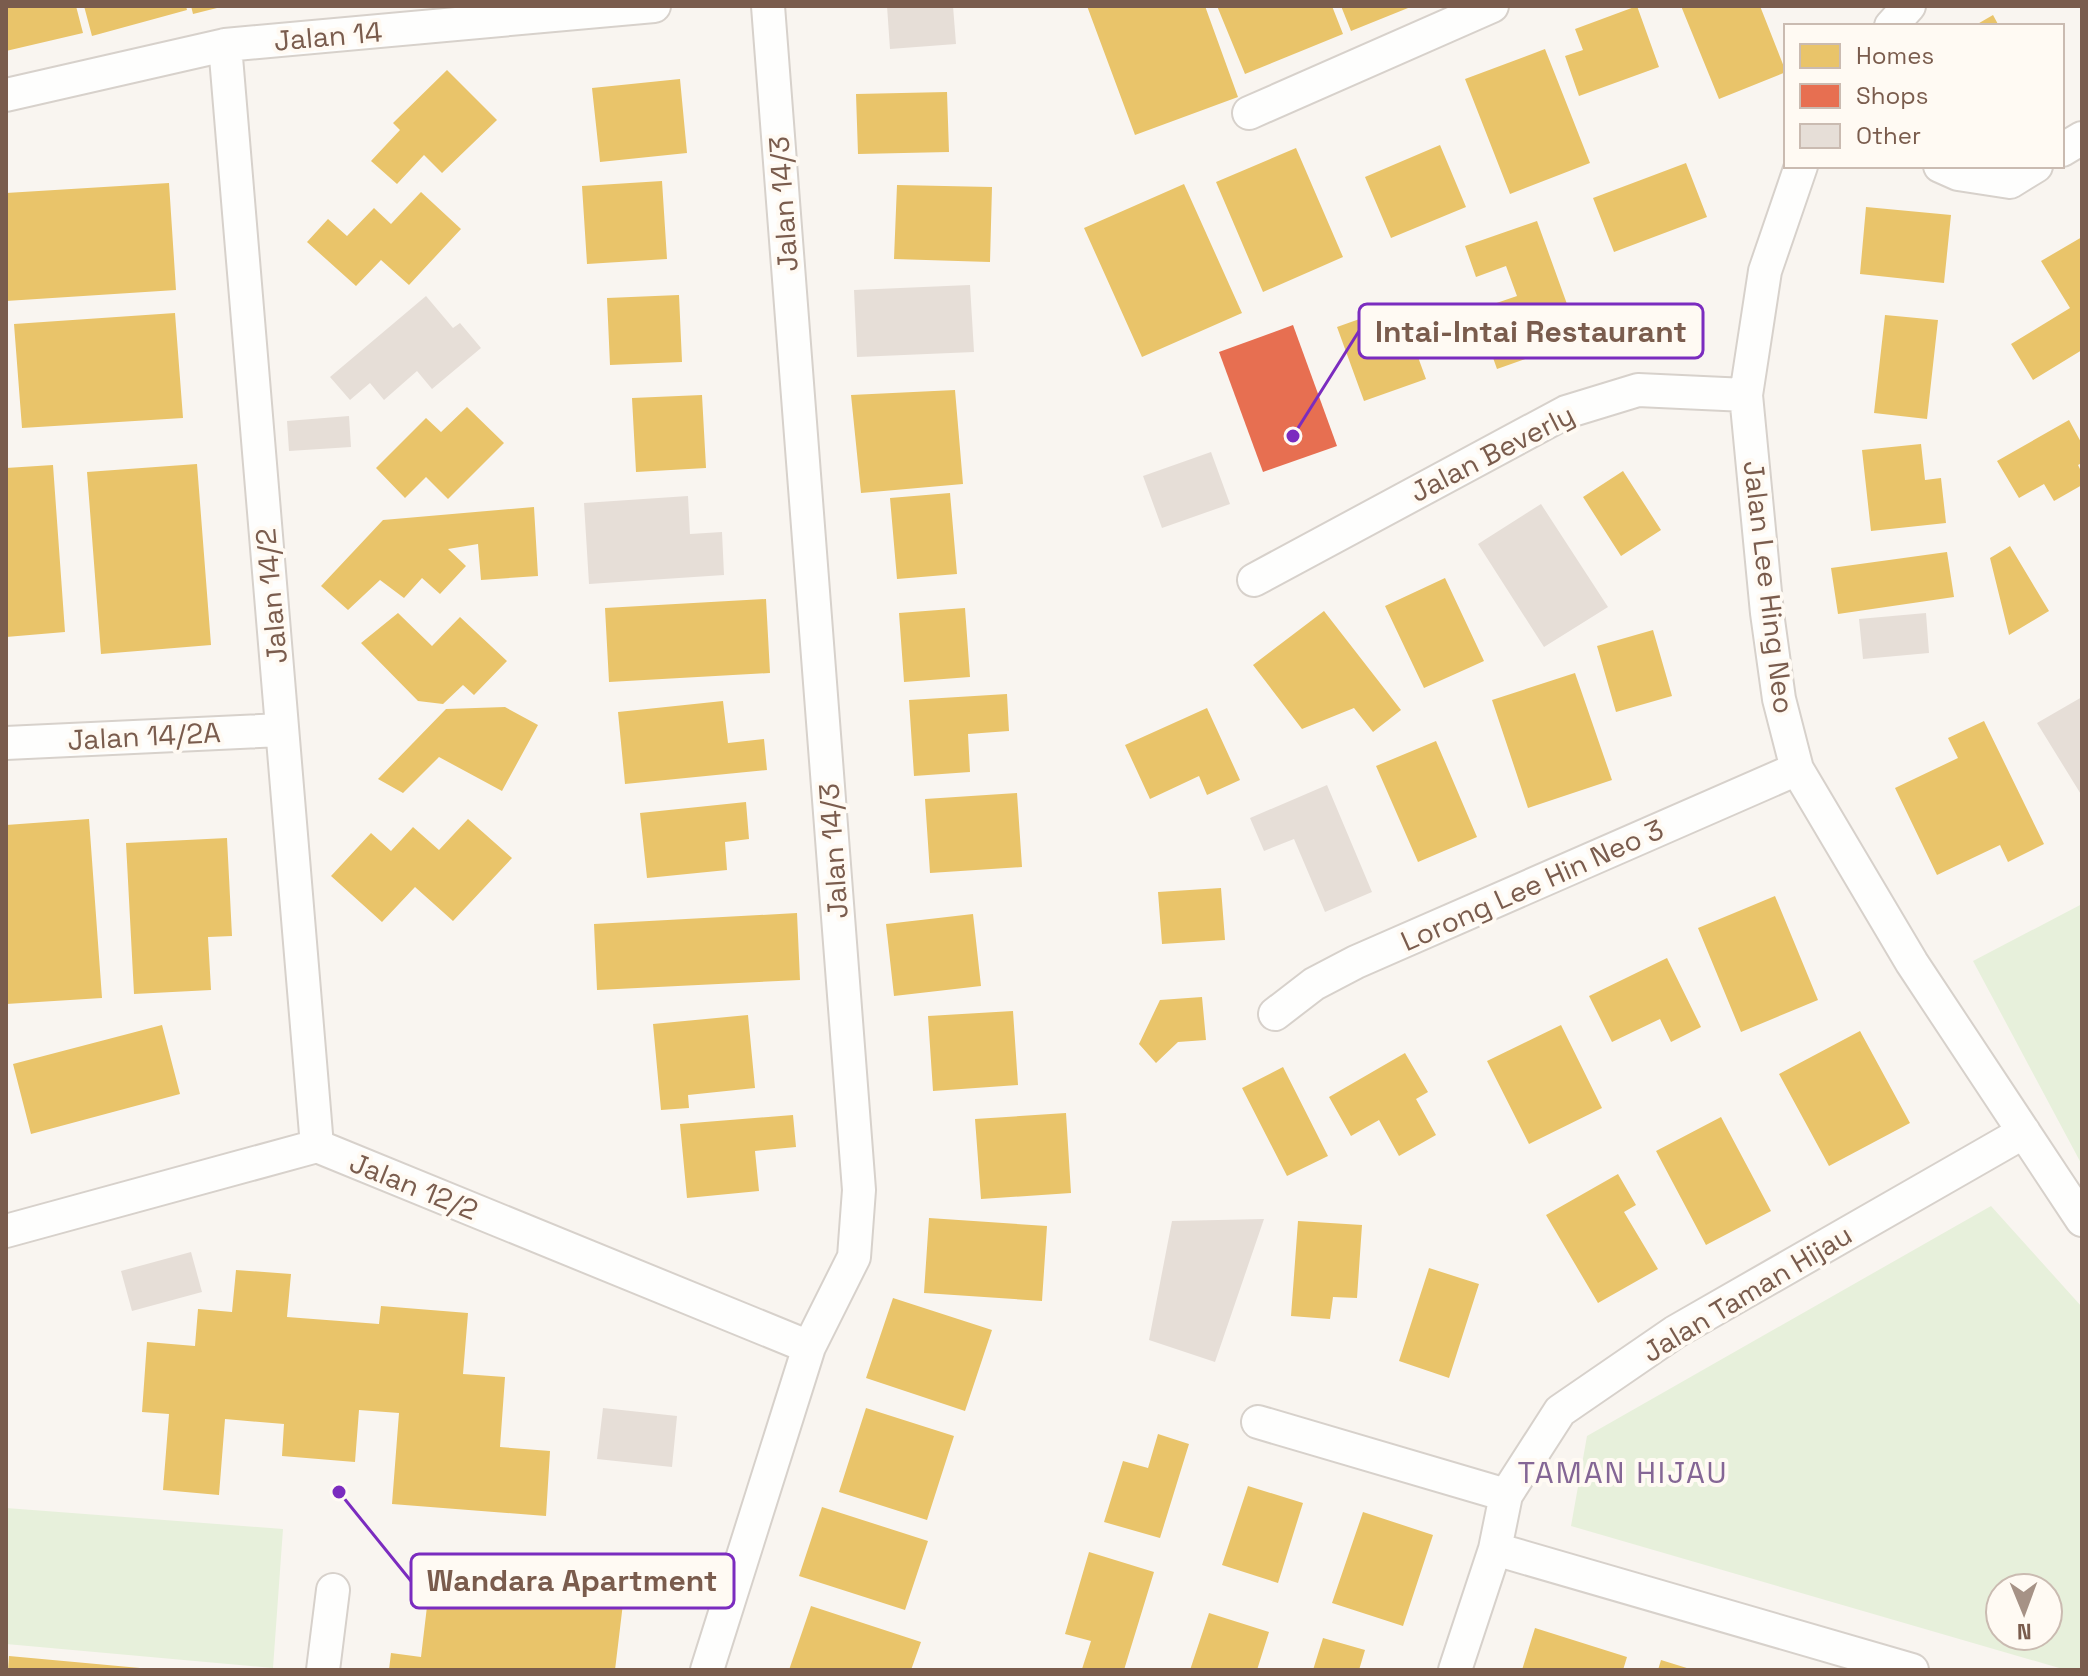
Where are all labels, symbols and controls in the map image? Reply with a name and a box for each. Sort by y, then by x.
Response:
street label: Jalan 14 [272,13,384,59]
legend [1784,24,2064,168]
text: Homes [1856,40,1934,71]
text: Shops [1856,80,1928,111]
text: Other [1856,120,1921,151]
street label: Jalan 14/3 [760,135,806,273]
callout: Intai-Intai Restaurant [1359,304,1703,358]
text: Intai-Intai Restaurant [1375,312,1687,351]
street label: Jalan Beverly [1404,396,1580,510]
street label: Jalan Lee Hing Neo [1736,458,1802,716]
street label: Jalan 14/2 [247,527,295,665]
street label: Jalan 14/2A [66,714,222,758]
street label: Jalan 14/3 [810,782,856,920]
street label: Lorong Lee Hin Neo 3 [1395,811,1669,959]
street label: Jalan 12/2 [345,1144,483,1228]
street label: Jalan Taman Hijau [1636,1216,1858,1370]
district label: TAMAN HIJAU [1517,1453,1729,1492]
callout: Wandara Apartment [411,1554,734,1608]
text: Wandara Apartment [427,1561,717,1600]
north arrow [1984,1572,2064,1652]
text: N [2017,1618,2032,1646]

